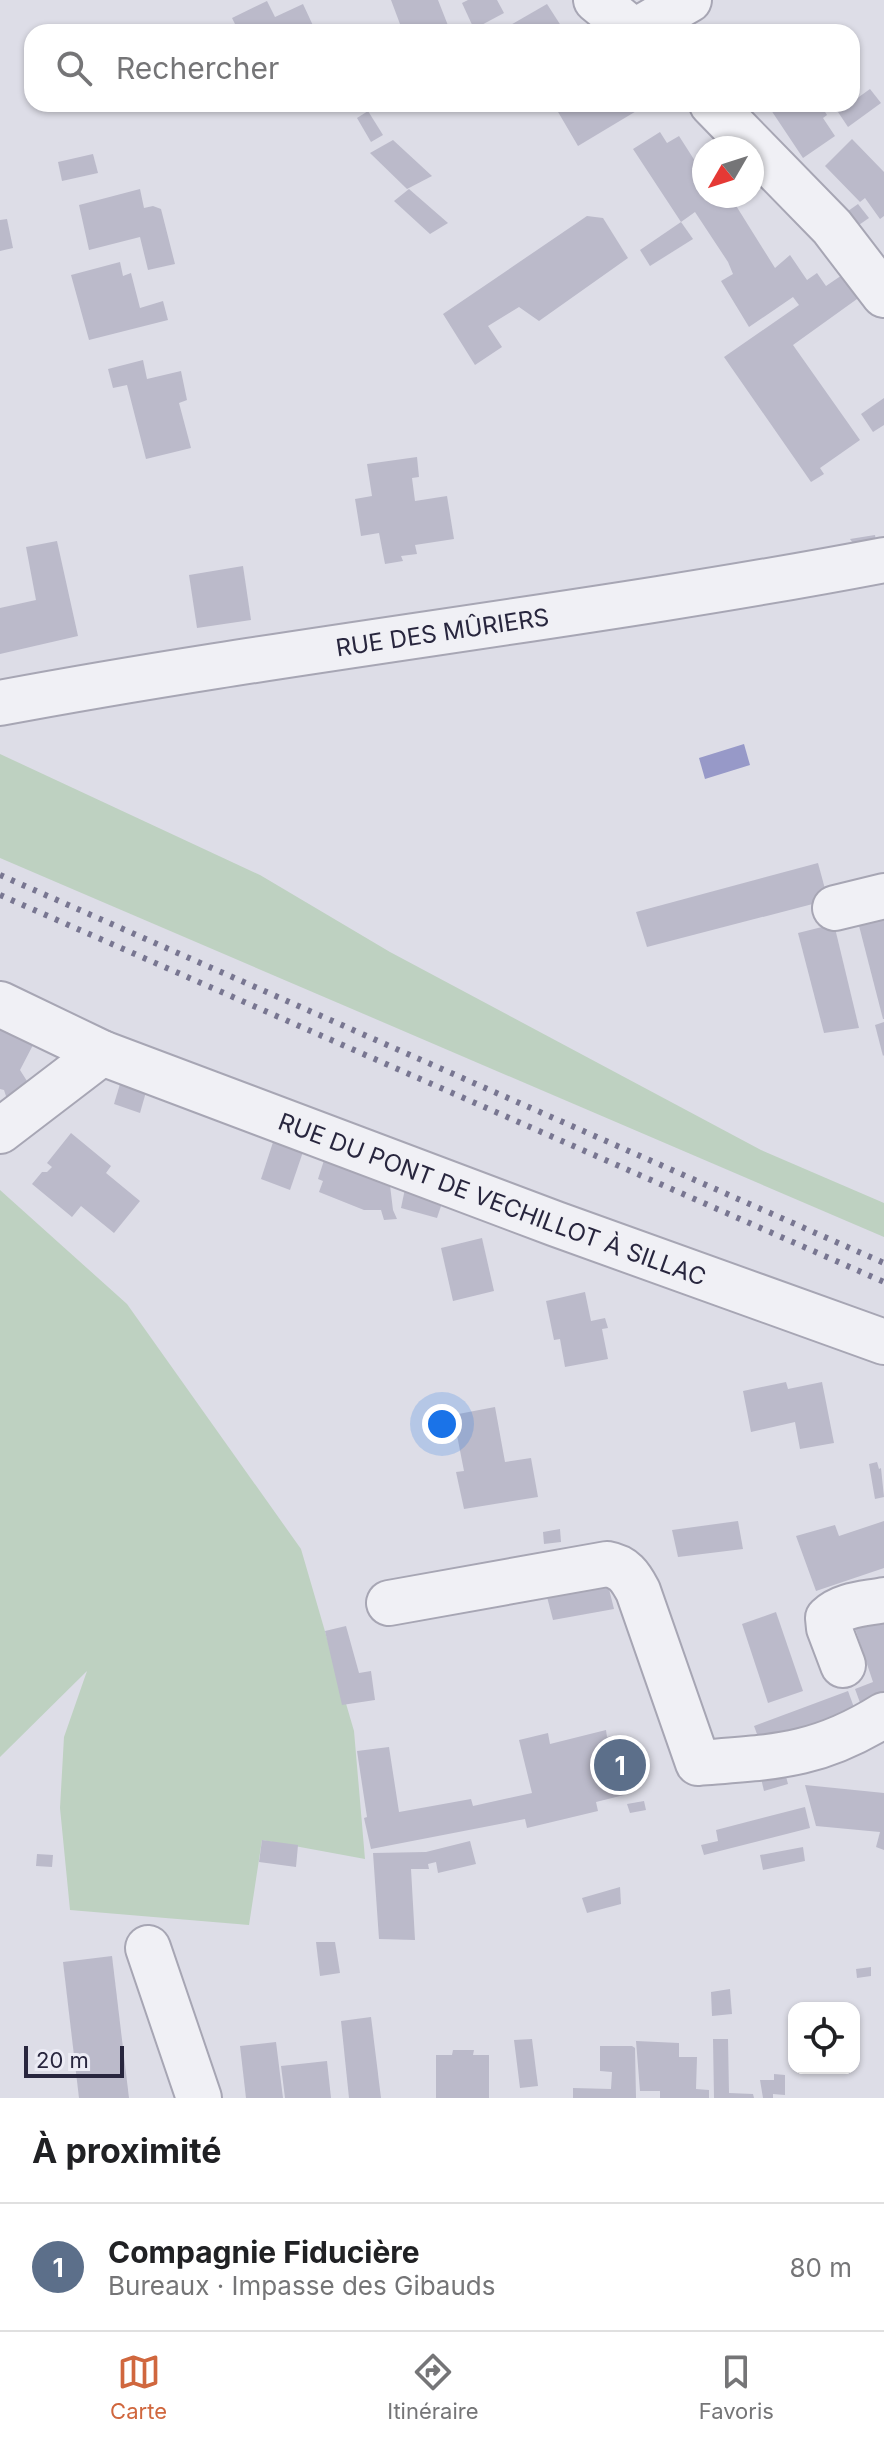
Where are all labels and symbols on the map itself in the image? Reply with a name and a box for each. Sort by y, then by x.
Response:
north arrow [692,136,764,208]
street label: RUE DES MÛRIERS [334,602,551,662]
street label: RUE DU PONT DE VECHILLOT À SILLAC [275,1106,710,1291]
your location [422,1404,462,1444]
pin: 1 [594,1735,646,1795]
scale bar [24,2042,124,2078]

